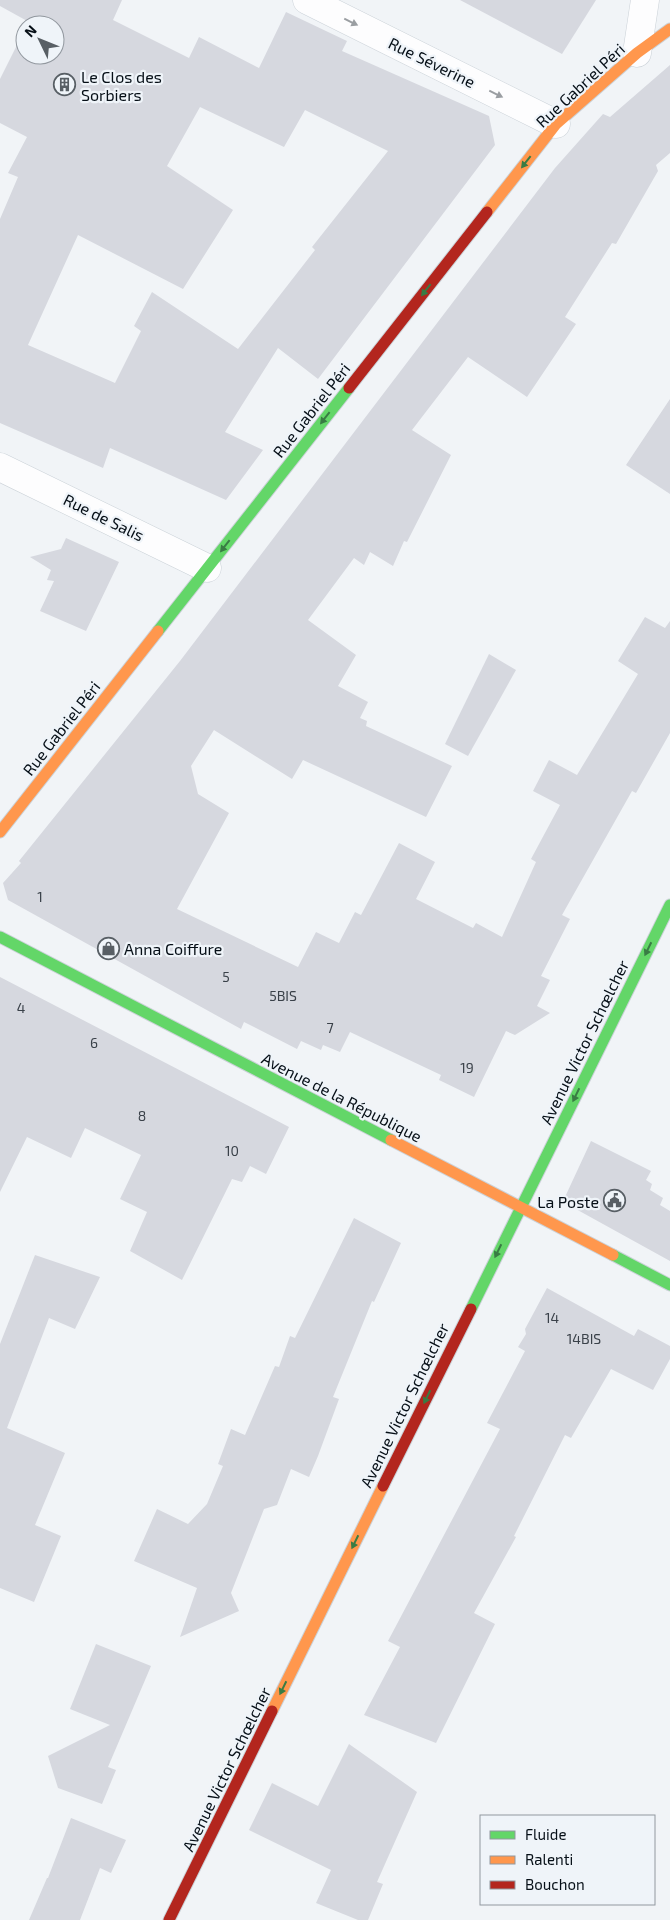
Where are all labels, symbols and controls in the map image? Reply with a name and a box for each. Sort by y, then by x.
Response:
north arrow [15,15,65,65]
one-way arrow [344,18,358,26]
text: N [20,21,40,40]
street label: Rue Séverine [386,33,478,91]
street label: Rue Gabriel Péri [532,39,628,131]
place label: Le Clos des Sorbiers [81,67,162,104]
building icon: Le Clos des Sorbiers [53,73,77,97]
one-way arrow [489,90,503,98]
one-way arrow [521,156,531,169]
one-way arrow [420,283,431,296]
street label: Rue Gabriel Péri [268,359,354,461]
one-way arrow [320,411,331,424]
street label: Rue de Salis [61,489,147,545]
one-way arrow [219,539,230,552]
street label: Rue Gabriel Péri [18,677,104,779]
house number: 1 [37,888,43,905]
shop icon: Anna Coiffure [96,936,120,960]
place label: Anna Coiffure [124,939,222,958]
one-way arrow [644,942,652,956]
street label: Avenue Victor Schœlcher [536,956,632,1127]
house number: 5 [222,968,230,985]
house number: 5BIS [269,987,297,1004]
house number: 4 [17,999,25,1016]
house number: 7 [326,1019,334,1036]
house number: 6 [90,1034,98,1051]
street label: Avenue de la République [259,1048,425,1146]
house number: 19 [460,1059,474,1076]
one-way arrow [572,1087,580,1102]
house number: 8 [138,1107,146,1124]
house number: 10 [225,1142,239,1159]
public building icon: La Poste [603,1189,627,1213]
place label: La Poste [537,1192,599,1211]
one-way arrow [494,1244,502,1258]
house number: 14 [545,1309,559,1326]
street label: Avenue Victor Schœlcher [356,1319,452,1490]
house number: 14BIS [567,1330,601,1347]
one-way arrow [423,1389,431,1404]
one-way arrow [351,1535,359,1550]
one-way arrow [279,1681,287,1695]
street label: Avenue Victor Schœlcher [178,1683,274,1854]
legend [480,1815,655,1905]
text: Fluide [525,1825,566,1843]
text: Ralenti [525,1850,573,1868]
text: Bouchon [525,1875,585,1893]

